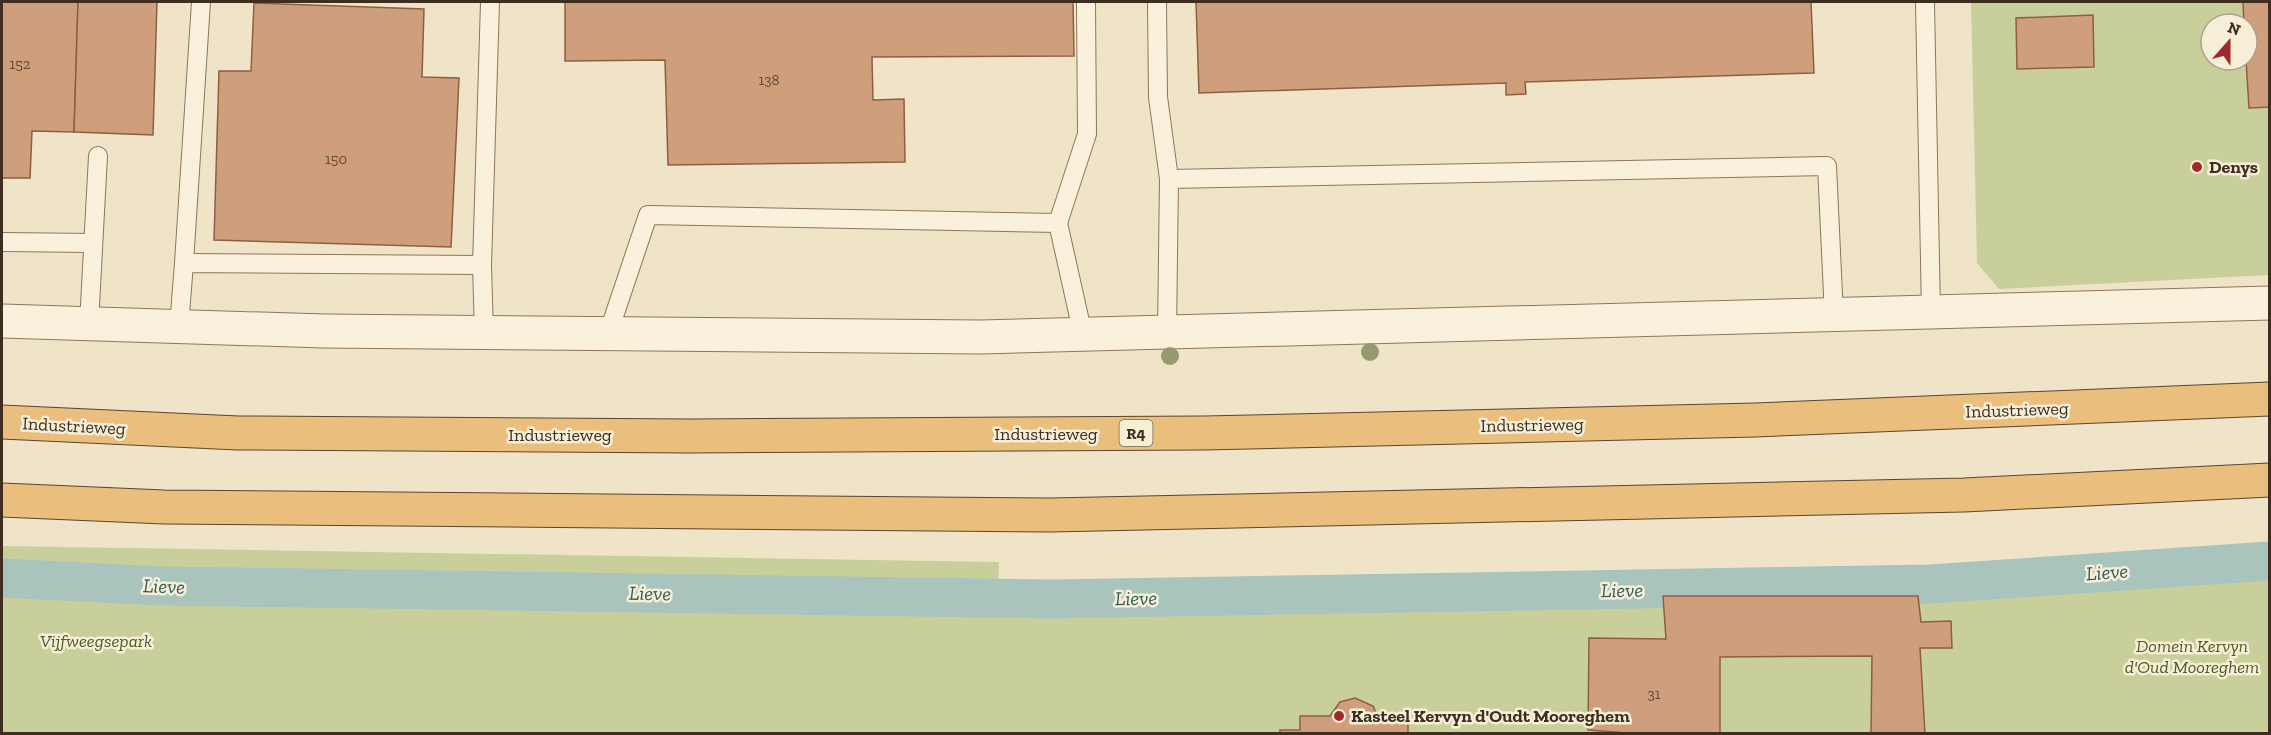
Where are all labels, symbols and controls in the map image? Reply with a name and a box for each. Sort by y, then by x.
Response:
north arrow [2199,12,2259,72]
text: N [2225,17,2243,40]
house number: 152 [9,55,31,73]
house number: 138 [758,71,780,89]
house number: 150 [325,150,347,168]
place label: Denys [2209,156,2258,178]
marker: Denys [2190,160,2204,174]
street label: Industrieweg [1965,397,2069,423]
street label: Industrieweg [22,412,126,440]
street label: Industrieweg [1480,413,1584,437]
road number: R4 [1120,420,1152,446]
street label: Industrieweg [994,423,1098,445]
street label: Industrieweg [508,424,612,446]
water label: Lieve [2085,559,2129,585]
water label: Lieve [142,573,186,599]
water label: Lieve [1601,578,1643,602]
water label: Lieve [629,581,671,605]
water label: Lieve [1115,586,1157,610]
park label: Vijfweegsepark [40,630,152,652]
park label: Domein Kervyn d'Oud Mooreghem [2125,635,2259,678]
house number: 31 [1647,685,1661,703]
place label: Kasteel Kervyn d'Oudt Mooreghem [1351,705,1630,727]
marker: Kasteel Kervyn d'Oudt Mooreghem [1332,709,1346,723]

